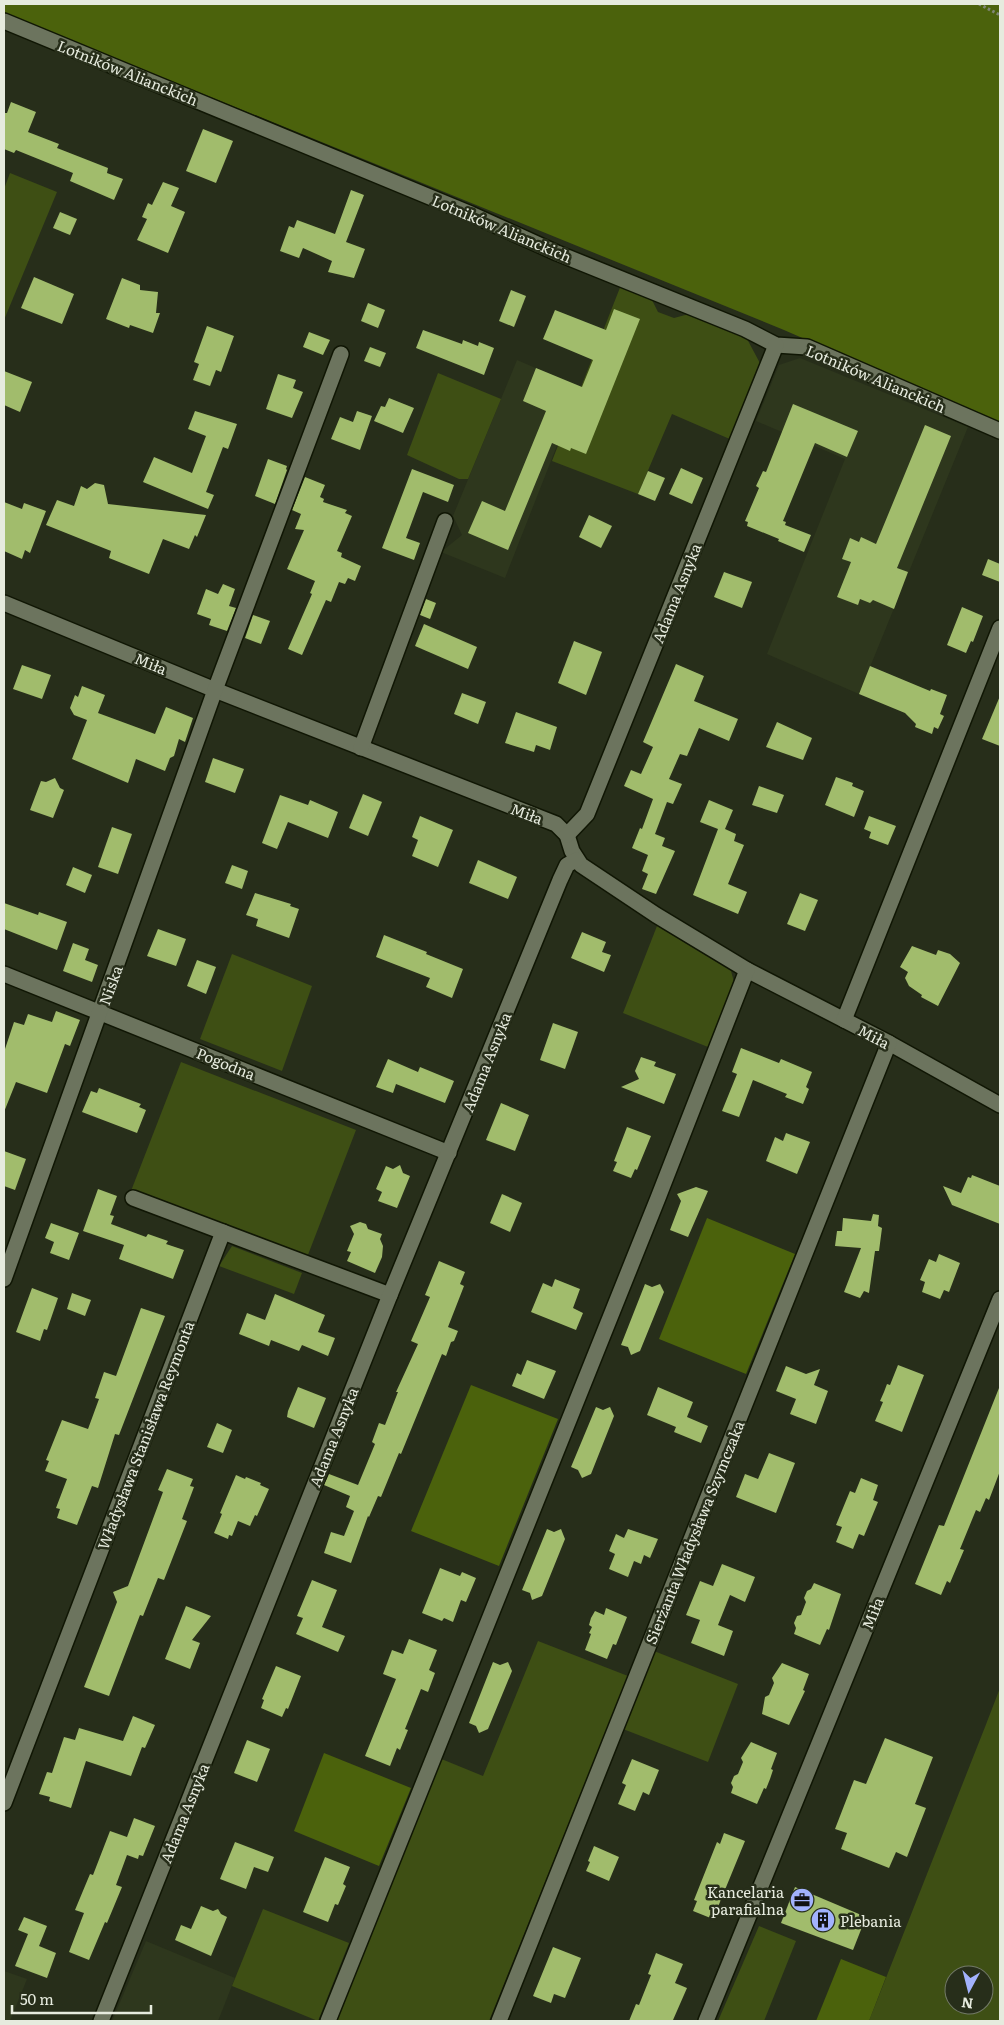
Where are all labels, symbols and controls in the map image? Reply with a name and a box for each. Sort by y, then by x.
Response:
street label: Lotników Alianckich [54,33,202,111]
street label: Lotników Alianckich [428,188,576,268]
street label: Lotników Alianckich [802,338,950,418]
street label: Adama Asnyka [645,539,707,646]
street label: Miła [131,646,171,680]
street label: Miła [507,796,547,830]
street label: Niska [92,961,128,1008]
street label: Adama Asnyka [455,1008,517,1115]
street label: Miła [854,1018,895,1054]
street label: Pogodna [193,1041,260,1086]
street label: Władysława Stanisława Reymonta [91,1316,200,1553]
street label: Adama Asnyka [302,1383,364,1490]
street label: Sierżanta Władysława Szymczaka [639,1416,750,1647]
street label: Miła [855,1593,889,1633]
street label: Adama Asnyka [153,1759,215,1866]
place label: Kancelaria parafialna [707,1880,785,1920]
office icon: Kancelaria parafialna [789,1887,815,1913]
building icon: Plebania [810,1907,836,1933]
place label: Plebania [840,1909,902,1932]
north arrow [944,1965,994,2015]
scale bar [12,1982,151,2014]
text: 50 m [20,1987,54,2010]
text: N [960,1993,974,2015]

